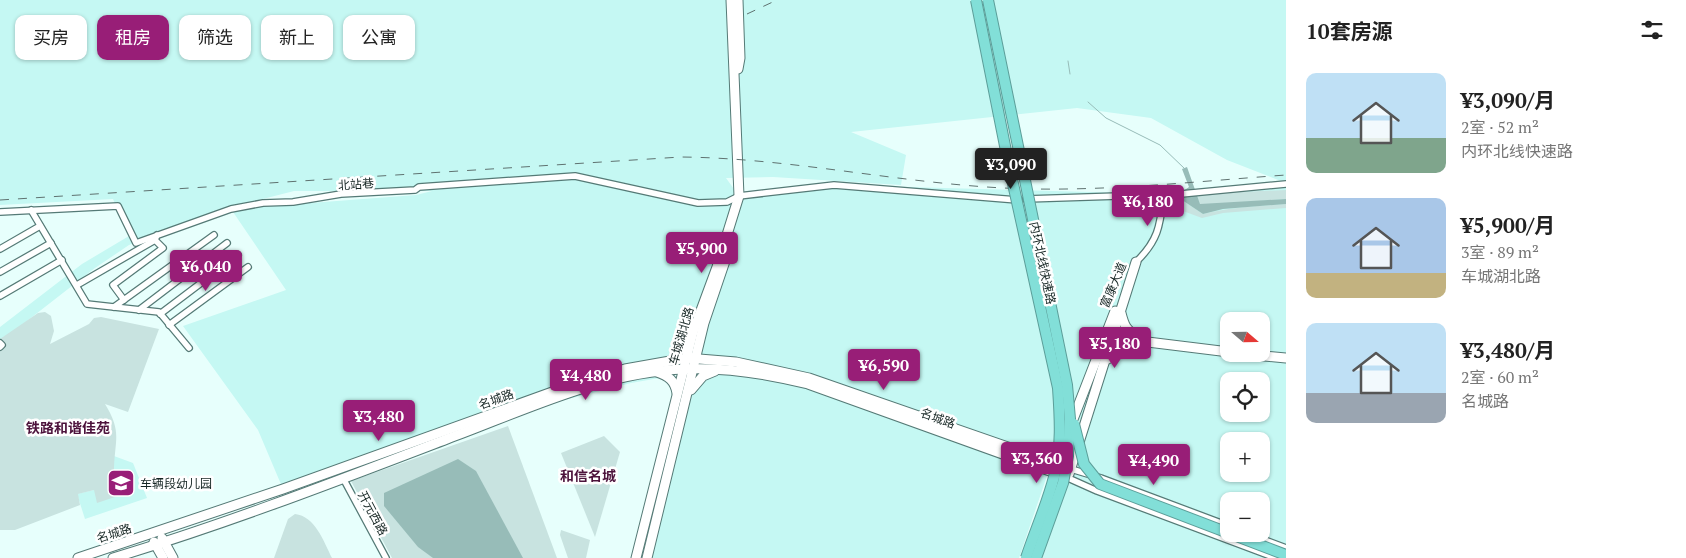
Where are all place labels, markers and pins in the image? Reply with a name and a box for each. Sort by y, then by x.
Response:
pin: ¥3,090 [970,148,1052,190]
pin: ¥6,180 [1107,184,1189,227]
pin: ¥5,900 [661,232,743,274]
pin: ¥6,040 [165,250,247,292]
pin: ¥5,180 [1074,326,1156,369]
pin: ¥6,590 [843,348,925,391]
pin: ¥4,480 [545,358,627,401]
pin: ¥3,480 [338,400,420,442]
pin: ¥3,360 [996,442,1078,484]
pin: ¥4,490 [1113,444,1195,486]
school or university icon: 车辆段幼儿园 [106,468,136,498]
place label: 车辆段幼儿园 [140,476,212,491]

